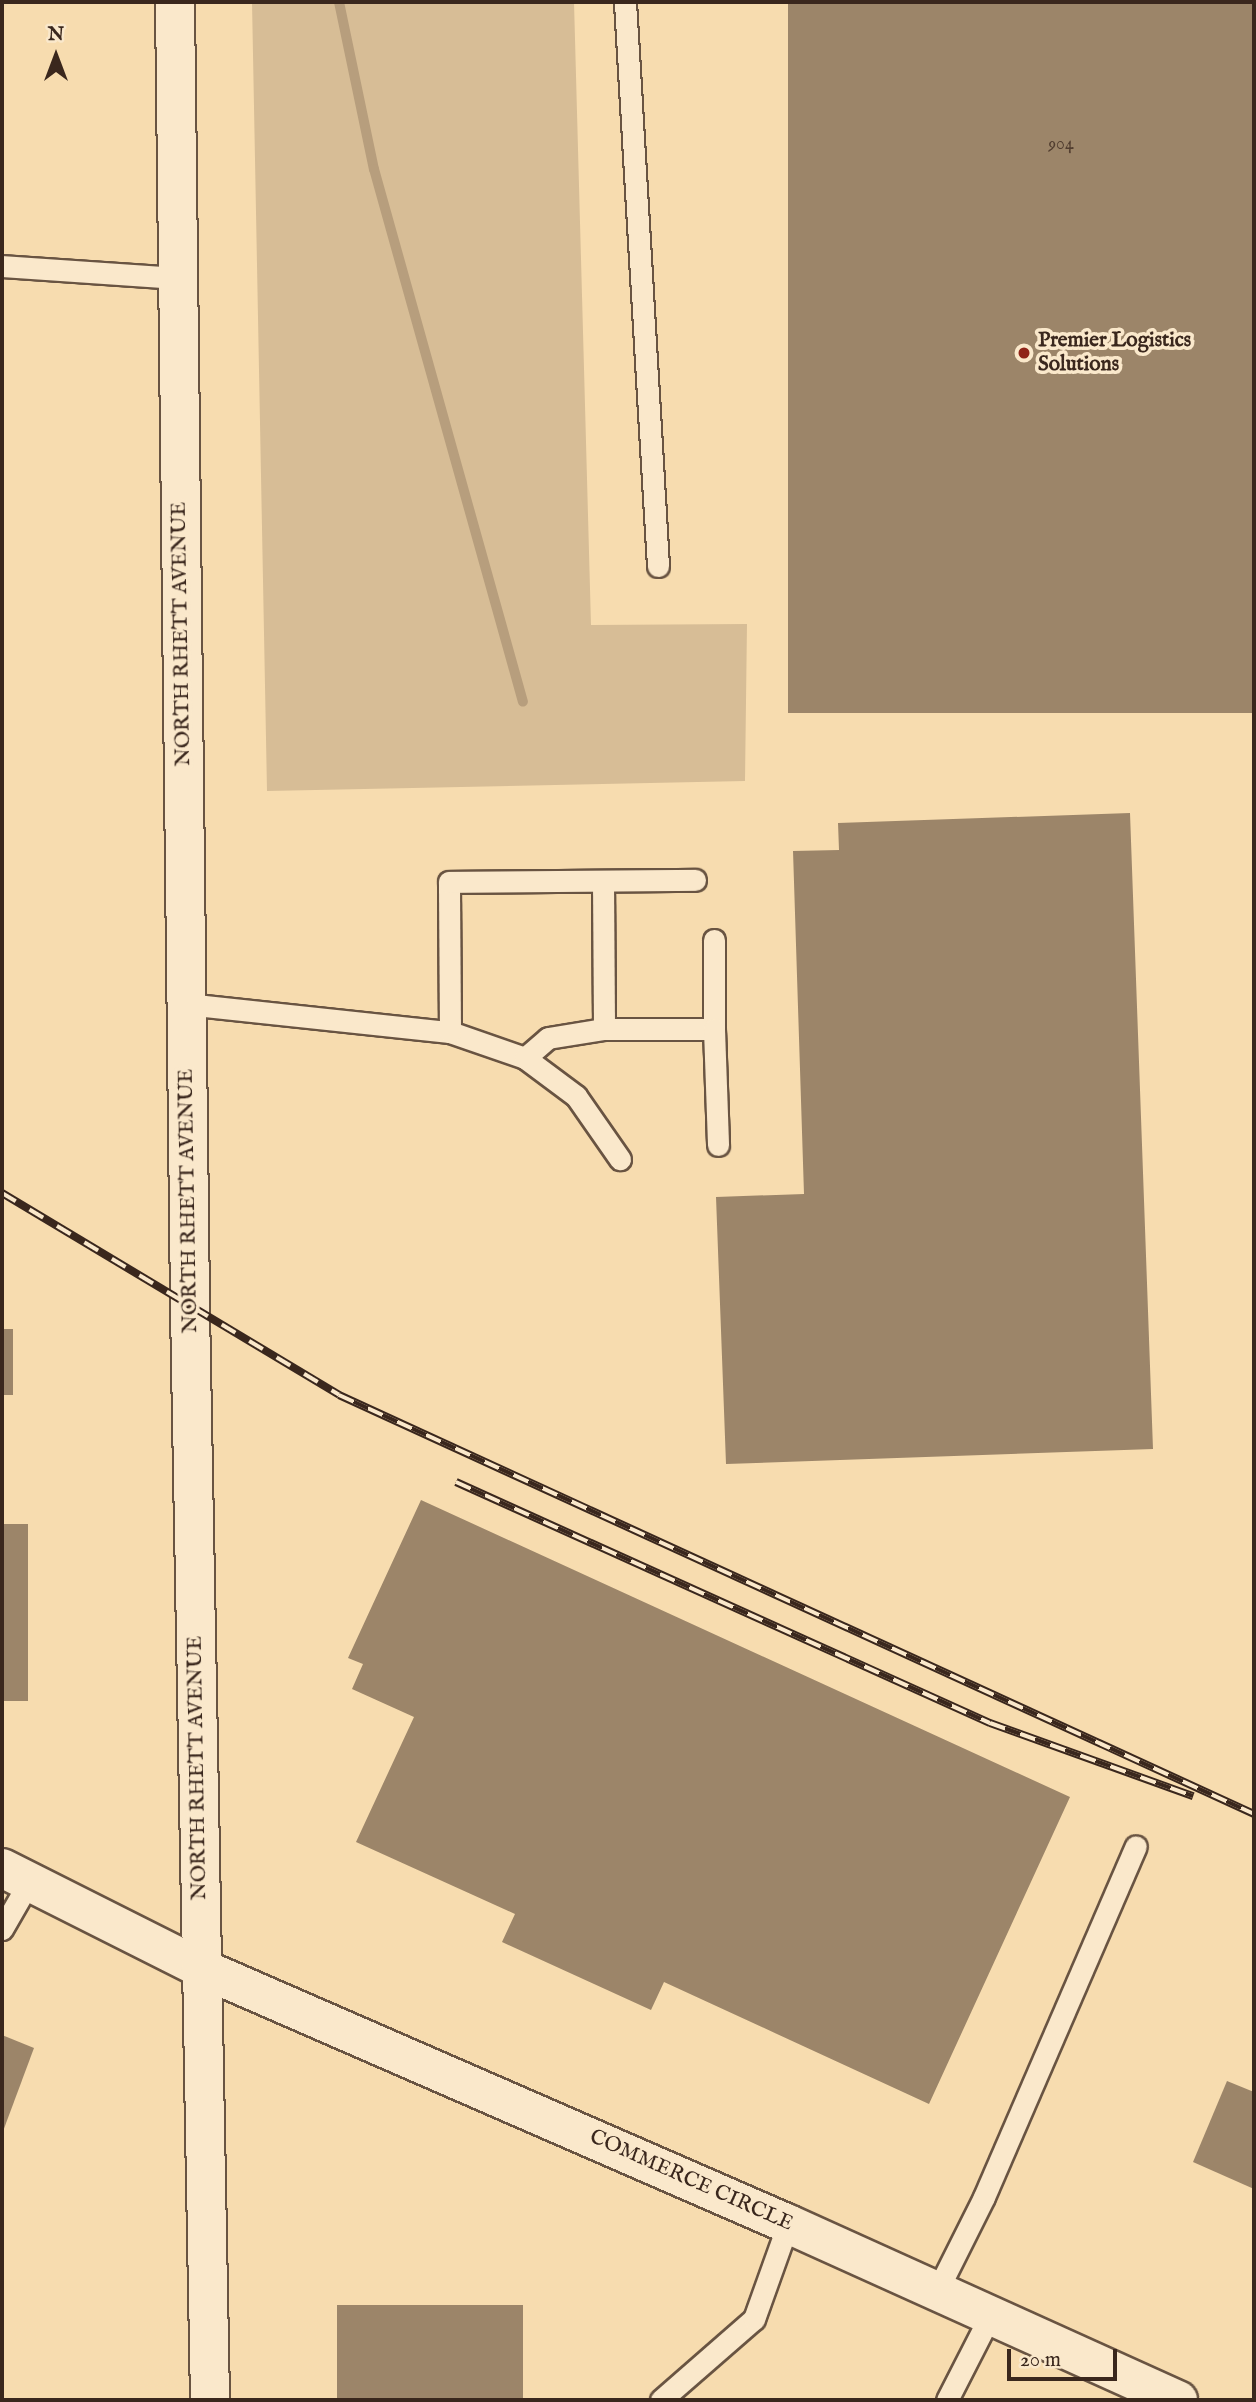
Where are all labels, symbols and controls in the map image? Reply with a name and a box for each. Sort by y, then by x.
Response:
north arrow [21,21,91,91]
text: N [48,23,64,47]
house number: 904 [1048,134,1074,156]
place label: Premier Logistics Solutions [1038,328,1191,378]
marker: Premier Logistics Solutions [1016,345,1032,361]
street label: NORTH RHETT AVENUE [167,502,197,766]
street label: NORTH RHETT AVENUE [174,1069,204,1333]
street label: NORTH RHETT AVENUE [183,1636,213,1900]
street label: COMMERCE CIRCLE [585,2125,797,2237]
scale bar [1011,2336,1121,2380]
text: 20 m [1020,2347,1061,2374]

